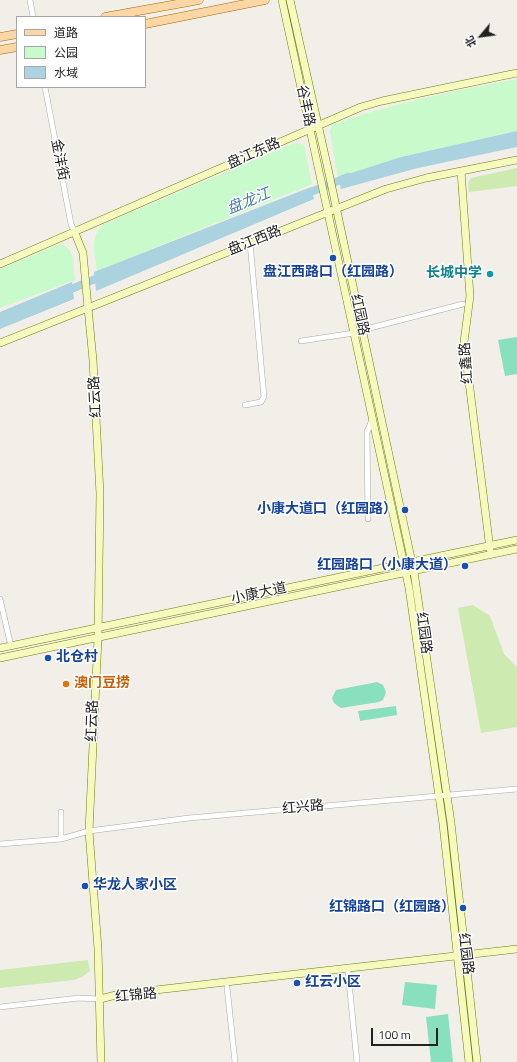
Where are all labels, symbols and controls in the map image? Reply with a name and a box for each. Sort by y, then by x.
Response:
legend [16,16,146,88]
north arrow [461,16,501,56]
text: 道路 [54,23,78,42]
text: 北 [461,33,480,51]
text: 公园 [54,43,78,62]
text: 水域 [54,63,78,82]
street label: 谷丰路 [292,84,318,128]
street label: 盘江东路 [225,135,283,173]
street label: 金沣街 [47,138,71,182]
water label: 盘龙江 [225,185,273,219]
street label: 盘江西路 [226,223,284,259]
marker: 盘江西路口（红园路） [328,253,338,263]
place label: 盘江西路口（红园路） [263,265,403,281]
place label: 长城中学 [426,266,482,282]
marker: 长城中学 [485,269,495,279]
street label: 红园路 [346,293,372,337]
street label: 红鑫路 [457,341,477,385]
street label: 红云路 [87,376,105,418]
place label: 小康大道口（红园路） [257,502,397,518]
marker: 小康大道口（红园路） [400,505,410,515]
place label: 红园路口（小康大道） [317,558,457,574]
marker: 红园路口（小康大道） [460,561,470,571]
street label: 小康大道 [230,580,288,608]
street label: 红园路 [412,611,434,655]
place label: 北仓村 [56,650,98,666]
marker: 北仓村 [43,653,53,663]
place label: 澳门豆捞 [74,676,130,692]
marker: 澳门豆捞 [61,679,71,689]
street label: 红云路 [84,700,102,742]
street label: 红兴路 [281,798,325,818]
place label: 华龙人家小区 [93,878,177,894]
marker: 华龙人家小区 [80,881,90,891]
place label: 红锦路口（红园路） [329,900,455,916]
marker: 红锦路口（红园路） [458,903,468,913]
street label: 红园路 [454,932,476,976]
place label: 红云小区 [305,975,361,991]
marker: 红云小区 [292,978,302,988]
street label: 红锦路 [114,986,158,1006]
scale bar [373,1020,440,1046]
text: 100 m [378,1025,411,1044]

